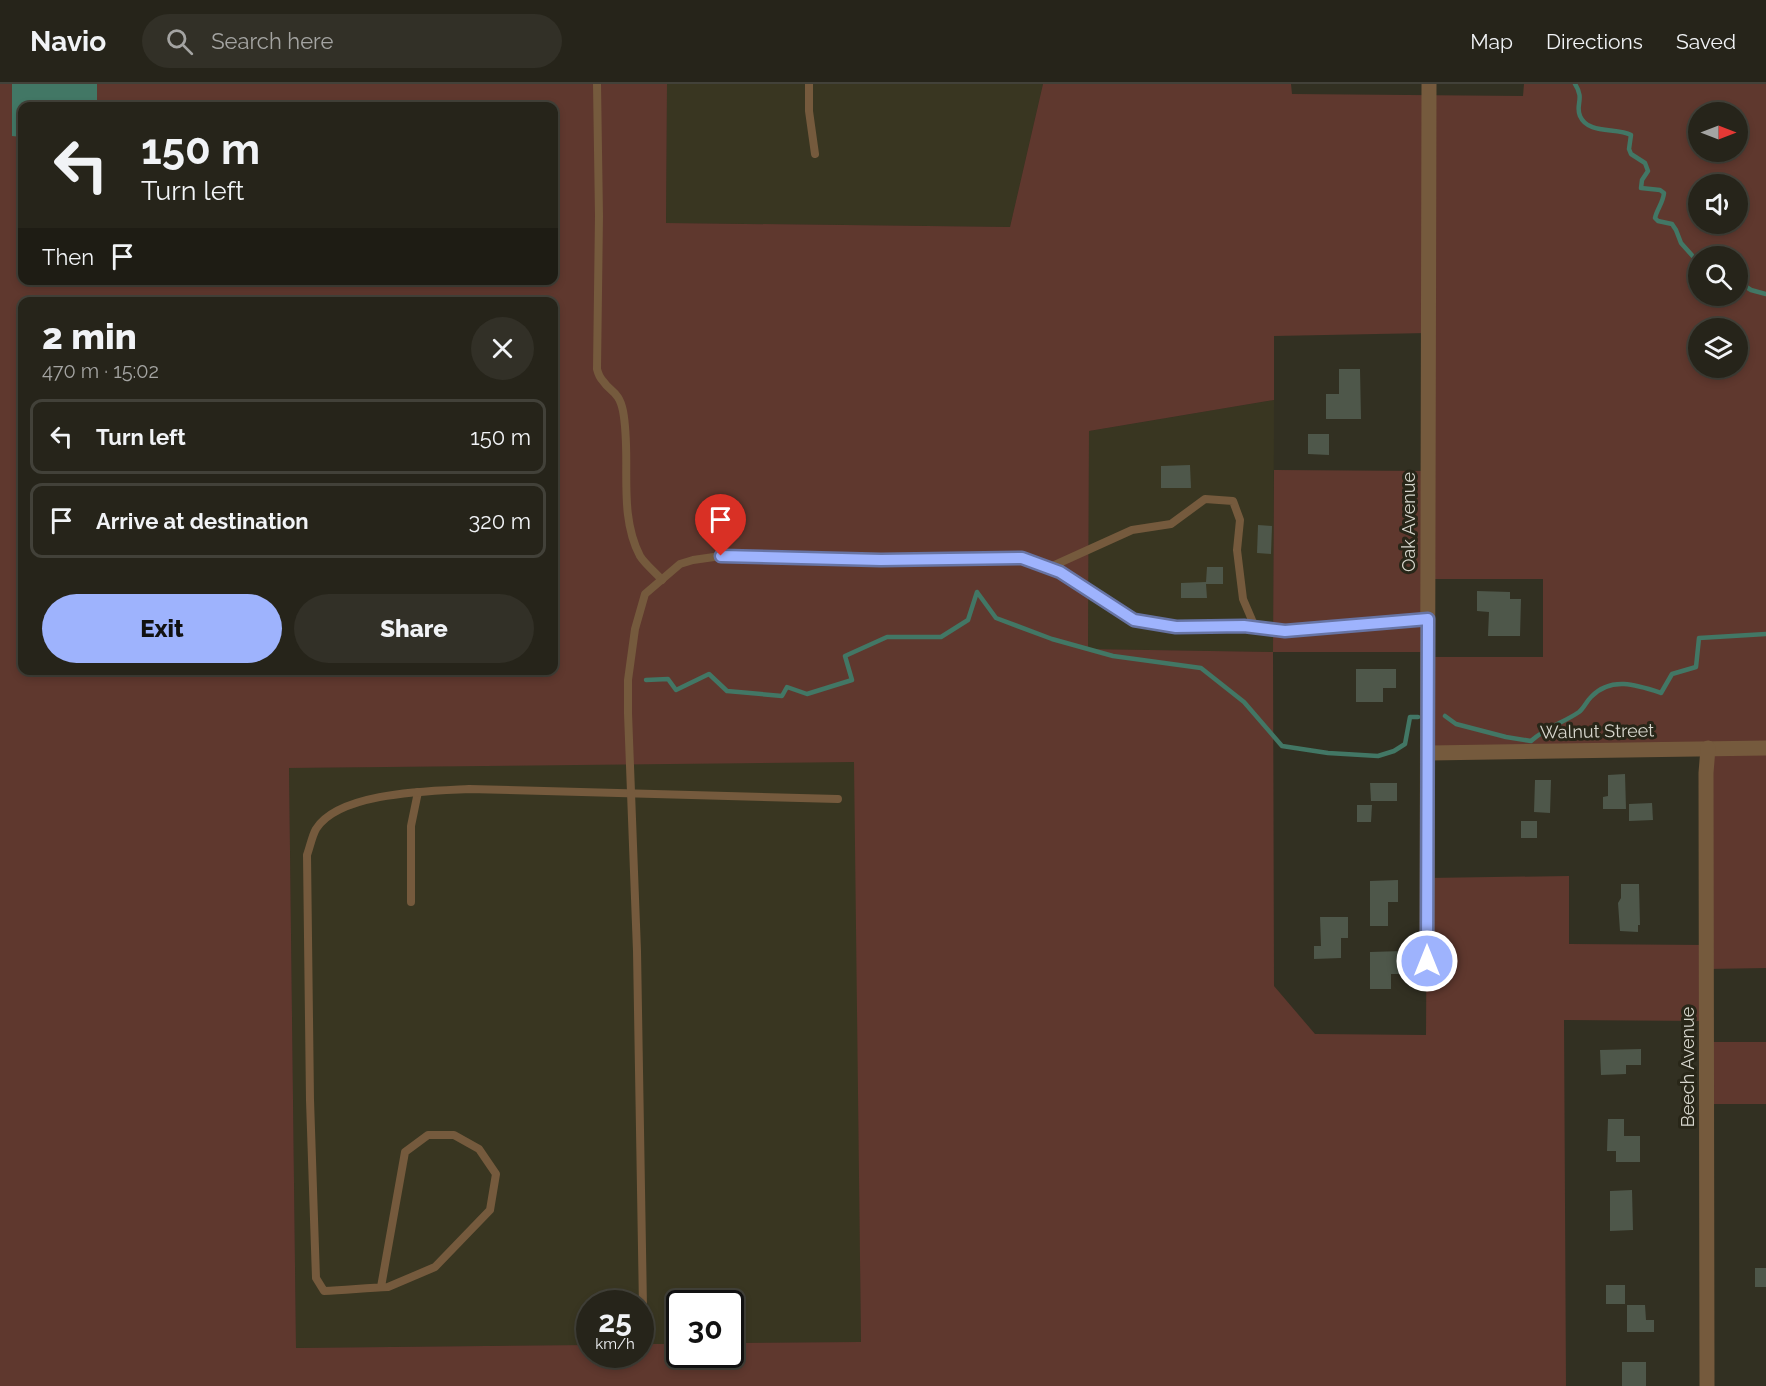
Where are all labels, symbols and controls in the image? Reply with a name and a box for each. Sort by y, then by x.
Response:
search box [142,14,562,68]
text: Navio [30,25,106,58]
icon: search [163,25,196,58]
text: Search here [211,28,333,54]
text: Map [1470,29,1513,54]
text: Directions [1546,29,1643,54]
text: Saved [1676,29,1736,54]
north arrow [1688,102,1748,162]
map controls [1688,102,1748,378]
text: 150 m [141,125,260,174]
icon: left [42,126,120,204]
button: sound [1688,174,1748,234]
text: Turn left [141,175,244,206]
icon: arrive [106,240,139,273]
text: Then [42,244,94,270]
button: search [1688,246,1748,306]
text: 2 min [42,315,137,357]
button: close [471,317,534,380]
button: layers [1688,318,1748,378]
text: 470 m · 15:02 [42,359,159,383]
icon: left [45,420,78,453]
text: Turn left [96,424,186,450]
text: 150 m [470,424,531,450]
street label: Oak Avenue [1398,472,1419,572]
pin [695,494,746,556]
icon: arrive [704,503,737,536]
icon: arrive [45,504,78,537]
text: Arrive at destination [96,508,309,534]
text: 320 m [468,508,531,534]
button: Exit [42,594,282,663]
button: Share [294,594,534,663]
street label: Walnut Street [1540,720,1654,742]
position arrow [1395,929,1459,993]
street label: Beech Avenue [1677,1006,1698,1127]
speed limit sign: 30 [666,1290,744,1368]
text: 25 [598,1304,632,1339]
text: km/h [595,1335,635,1353]

